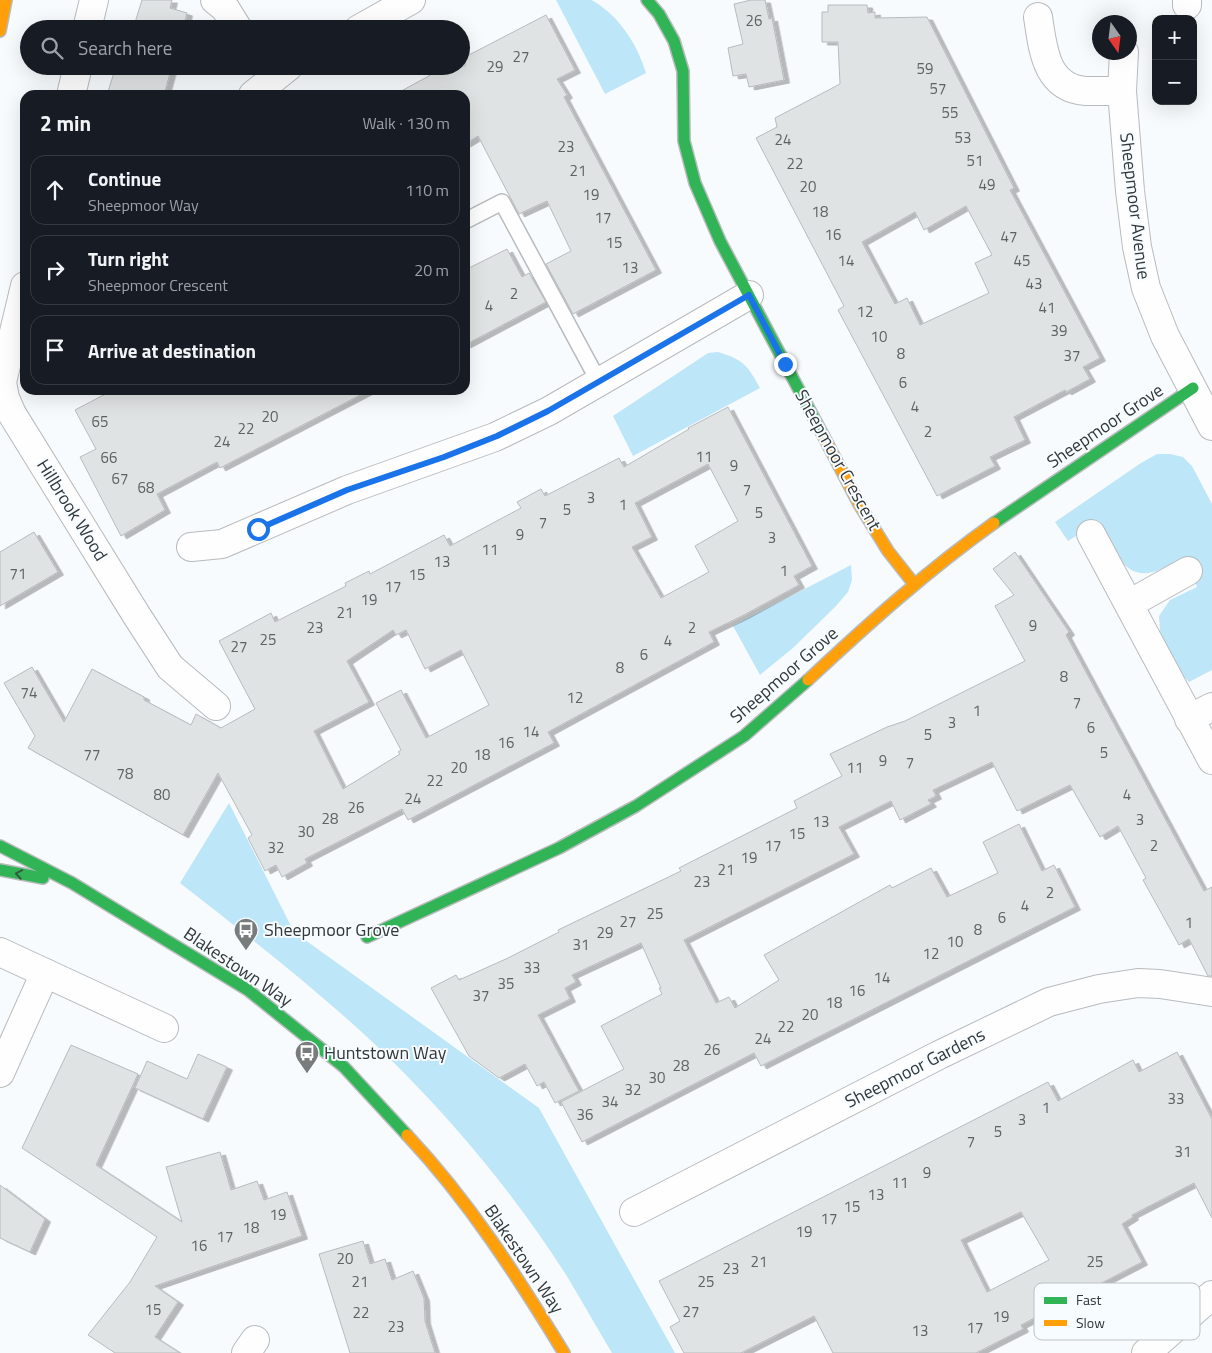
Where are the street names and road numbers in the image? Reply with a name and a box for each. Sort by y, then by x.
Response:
street label: Sheepmoor Avenue [1113,131,1158,281]
street label: Sheepmoor Grove [1041,377,1168,475]
street label: Sheepmoor Crescent [788,384,889,536]
street label: Hillbrook Wood [30,454,115,566]
street label: Sheepmoor Grove [724,620,844,729]
street label: Blakestown Way [178,920,299,1013]
street label: Sheepmoor Gardens [840,1021,990,1115]
street label: Blakestown Way [478,1199,571,1319]

